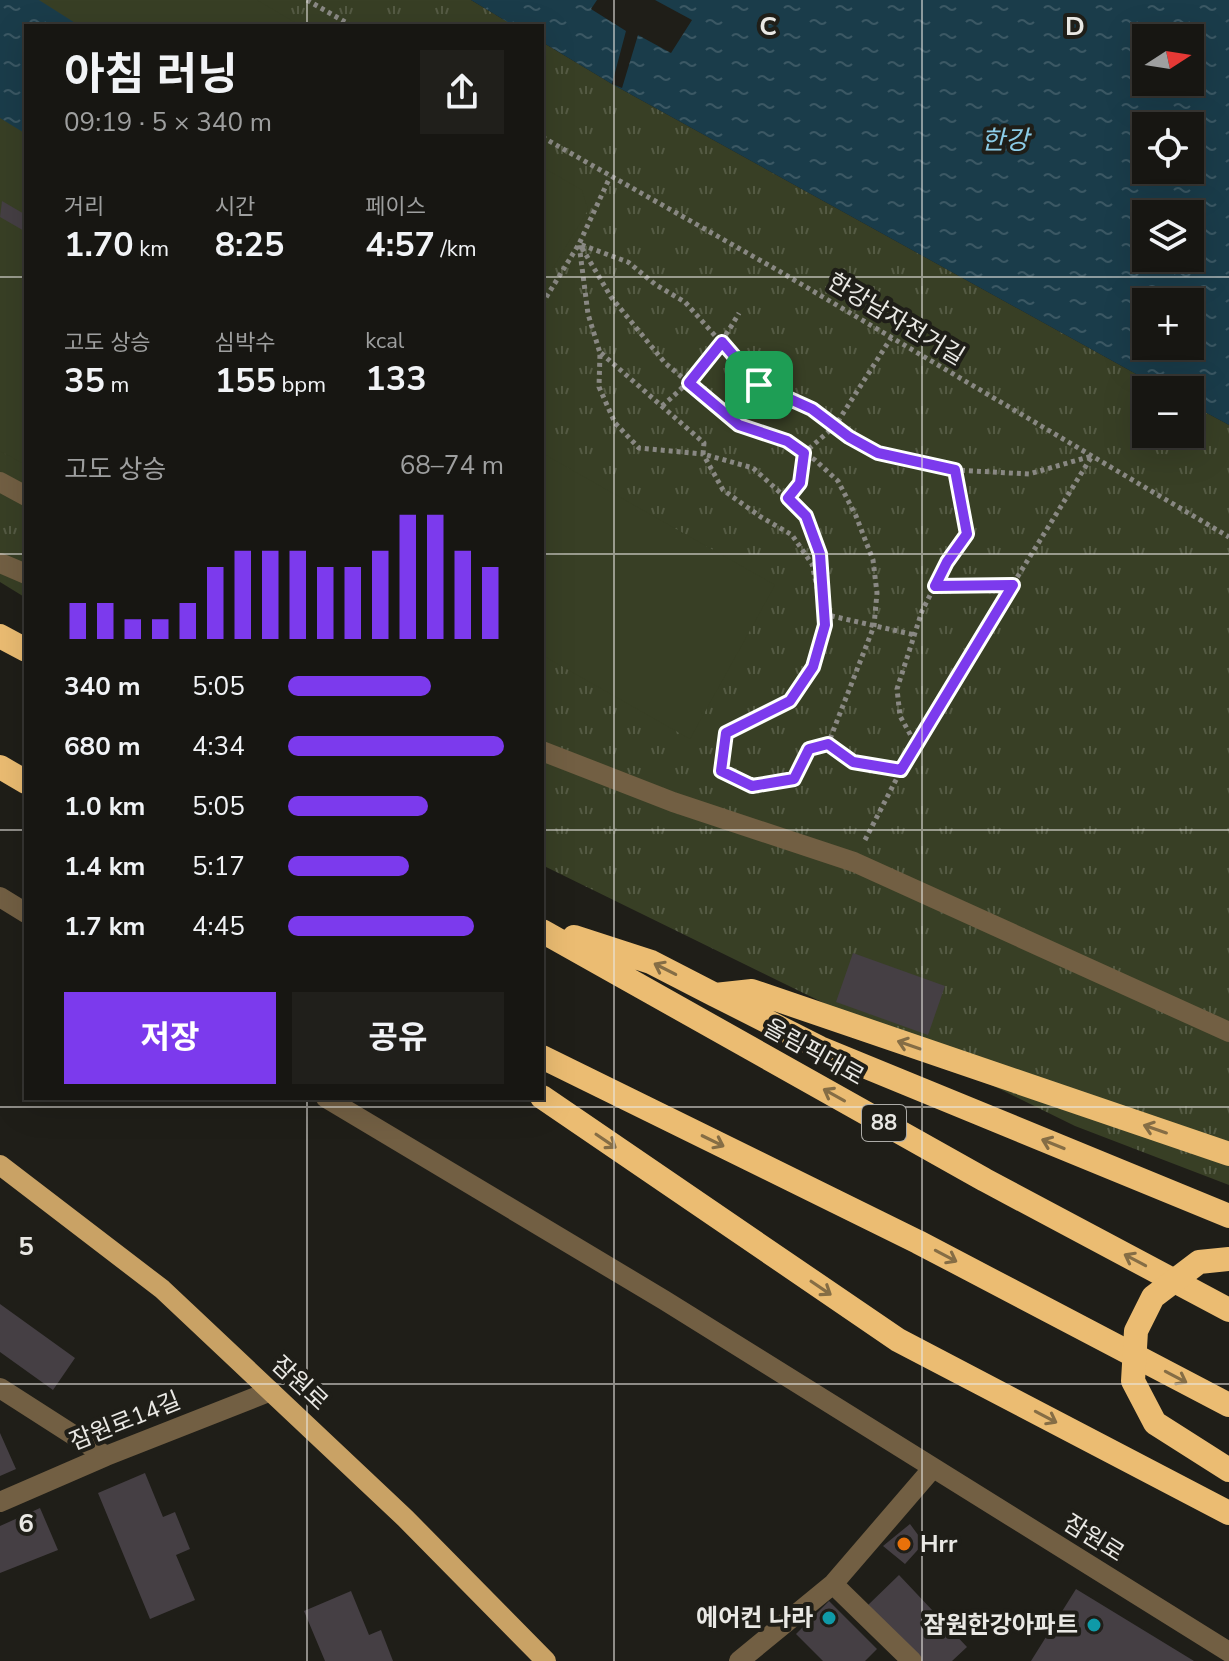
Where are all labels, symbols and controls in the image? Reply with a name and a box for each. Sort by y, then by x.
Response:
text: C [759,9,777,44]
text: D [1065,9,1085,44]
north arrow [1132,24,1204,96]
map controls [1132,24,1204,448]
text: 아침 러닝 [64,45,238,105]
button: share [420,50,504,134]
text: 09:19 · 5 × 340 m [64,105,272,140]
button: locate [1132,112,1204,184]
water label: 한강 [981,123,1032,158]
text: 거리 [64,192,104,222]
text: 시간 [215,192,255,222]
text: 페이스 [365,192,426,222]
button: layers [1132,200,1204,272]
text: 1.70 [64,222,134,268]
text: 8:25 [215,222,284,268]
text: 4:57 [365,222,435,268]
text: km [134,234,169,264]
text: /km [435,234,477,264]
street label: 한강남자전거길 [822,265,970,373]
button: + [1132,288,1204,360]
text: kcal [365,326,404,356]
text: 고도 상승 [64,328,151,358]
text: 심박수 [215,328,275,358]
pin [725,351,793,419]
text: 133 [365,356,427,402]
text: 35 [64,358,105,404]
text: 155 [215,358,276,404]
icon: arrive [737,363,781,407]
text: m [105,370,129,400]
text: bpm [276,370,326,400]
button: − [1132,376,1204,448]
text: 68–74 m [400,448,504,483]
text: 고도 상승 [64,452,166,487]
text: 340 m [64,669,141,704]
text: 5:05 [192,669,245,704]
text: 680 m [64,729,141,764]
text: 4:34 [192,729,245,764]
text: 1.0 km [64,789,145,824]
text: 5:05 [192,789,245,824]
text: 1.4 km [64,849,145,884]
text: 5:17 [192,849,245,884]
text: 1.7 km [64,909,145,944]
text: 4:45 [192,909,245,944]
one-way arrow [653,960,677,976]
button: 저장 [64,992,276,1084]
button: 공유 [292,992,504,1084]
street label: 올림픽대로 [758,1011,870,1093]
one-way arrow [897,1036,922,1051]
one-way arrow [822,1087,846,1102]
road number: 88 [862,1105,906,1141]
one-way arrow [1143,1120,1168,1135]
one-way arrow [595,1133,617,1149]
one-way arrow [700,1134,724,1149]
one-way arrow [1041,1136,1066,1150]
text: 5 [18,1229,34,1264]
one-way arrow [933,1249,957,1265]
one-way arrow [1124,1251,1148,1267]
one-way arrow [809,1280,832,1296]
street label: 잠원로 [265,1349,335,1417]
one-way arrow [1163,1370,1187,1386]
street label: 잠원로14길 [65,1384,185,1458]
one-way arrow [1033,1410,1057,1426]
text: 6 [18,1506,34,1541]
street label: 잠원로 [1057,1507,1131,1569]
place label: Hrr [920,1528,958,1560]
marker: Hrr [895,1535,913,1553]
place label: 에어컨 나라 [696,1602,813,1634]
marker: 에어컨 나라 [820,1609,838,1627]
place label: 잠원한강아파트 [923,1609,1078,1641]
marker: 잠원한강아파트 [1085,1616,1103,1634]

